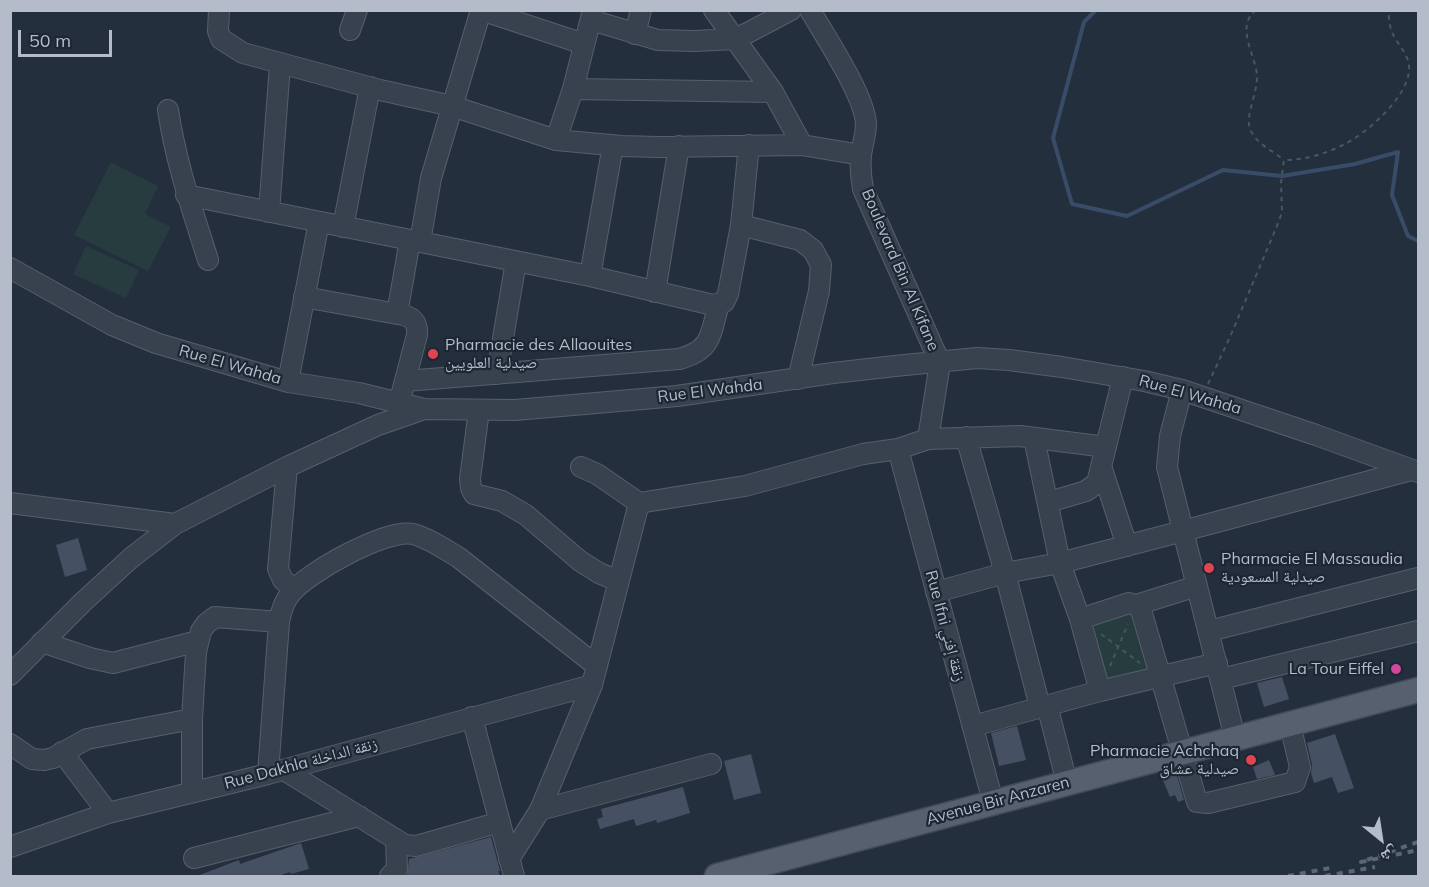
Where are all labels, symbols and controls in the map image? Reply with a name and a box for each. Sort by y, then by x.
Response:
scale bar [21,18,116,56]
text: 50 m [29,29,71,52]
street label: Boulevard Bin Al Kifane [857,186,943,354]
place label: Pharmacie des Allaouites صيدلية العلويين [445,335,632,373]
street label: Rue El Wahda [177,341,283,389]
marker: Pharmacie des Allaouites صيدلية العلويين [426,347,440,361]
street label: Rue El Wahda [1137,371,1243,419]
street label: Rue El Wahda [656,375,764,407]
place label: Pharmacie El Massaudia صيدلية المسعودية [1221,549,1403,587]
marker: Pharmacie El Massaudia صيدلية المسعودية [1202,561,1216,575]
street label: Rue Ifni زنقة إفني [921,568,969,684]
place label: La Tour Eiffel [1289,659,1384,679]
marker: La Tour Eiffel [1389,662,1403,676]
street label: Rue Dakhla زنقة الداخلة [222,734,380,794]
place label: Pharmacie Achchaq صيدلية عشاق [1090,741,1239,779]
marker: Pharmacie Achchaq صيدلية عشاق [1244,753,1258,767]
street label: Avenue Bir Anzaren [924,773,1072,829]
north arrow [1351,809,1411,869]
text: ش [1378,842,1402,867]

